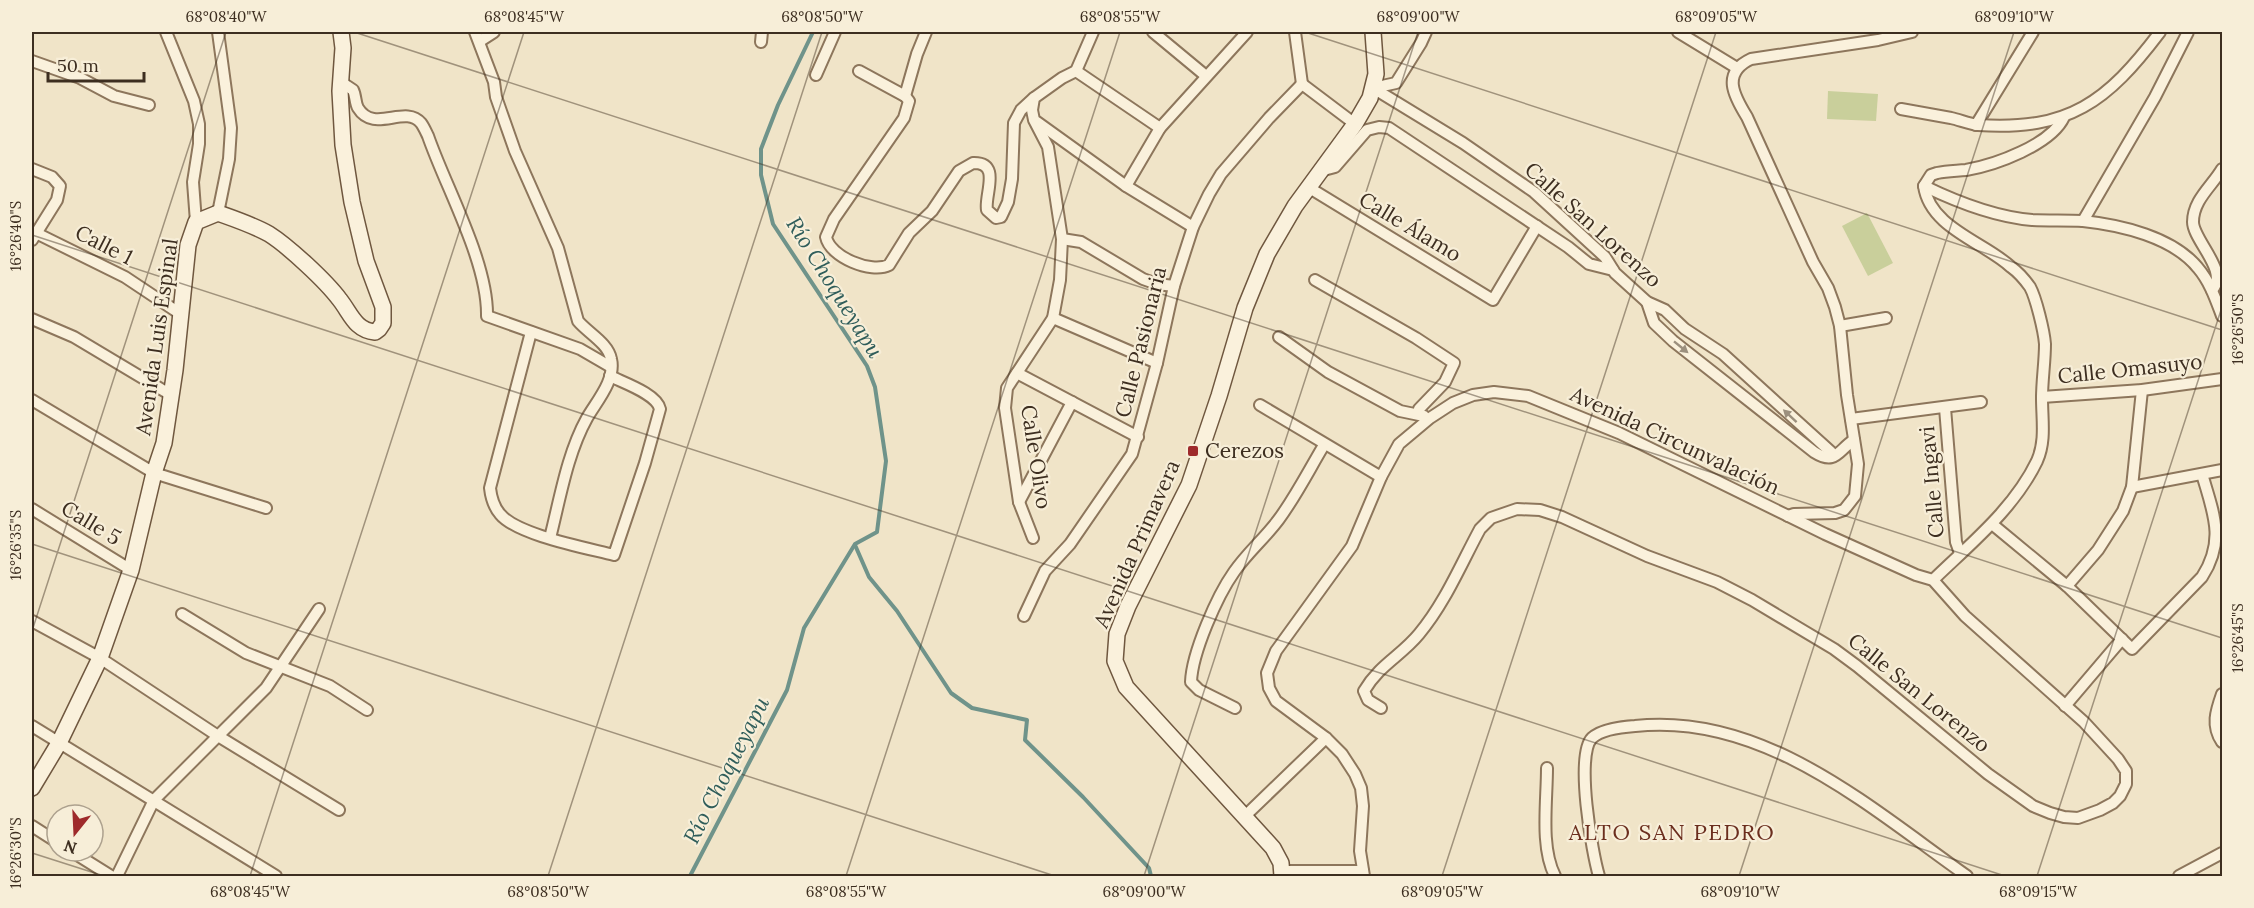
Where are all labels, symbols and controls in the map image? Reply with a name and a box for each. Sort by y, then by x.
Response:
text: 68°08'40"W [186,7,268,26]
text: 68°08'45"W [484,7,565,26]
text: 68°08'50"W [781,7,864,26]
text: 68°08'55"W [1080,7,1161,26]
text: 68°09'00"W [1376,7,1461,26]
text: 68°09'05"W [1675,7,1758,26]
text: 68°09'10"W [1974,7,2055,26]
scale bar [48,45,144,83]
text: 50 m [57,54,99,77]
street label: Calle San Lorenzo [1519,156,1667,293]
street label: Calle Álamo [1354,185,1466,268]
text: 16°26'40"S [6,201,25,271]
water label: Río Choqueyapu [780,211,890,363]
street label: Calle 1 [71,219,138,271]
street label: Avenida Luis Espinal [129,237,184,438]
street label: Calle Pasionaria [1109,263,1172,420]
text: 16°26'50"S [2228,293,2247,365]
one-way arrow [1673,341,1689,354]
street label: Calle Omasuyo [2056,347,2204,390]
street label: Avenida Circunvalación [1565,380,1784,501]
street label: Calle Olivo [1015,403,1058,511]
one-way arrow [1783,410,1798,423]
street label: Calle Ingavi [1913,425,1950,539]
place label: Cerezos [1205,437,1284,464]
marker: Cerezos [1186,444,1200,458]
street label: Avenida Primavera [1087,456,1186,633]
street label: Calle 5 [56,494,126,551]
text: 16°26'35"S [6,510,25,580]
text: 16°26'45"S [2228,603,2247,673]
street label: Calle San Lorenzo [1843,627,1996,758]
water label: Río Choqueyapu [677,692,775,848]
north arrow [45,803,105,863]
text: 16°26'30"S [6,817,25,889]
district label: ALTO SAN PEDRO [1568,818,1775,846]
text: N [61,836,79,859]
text: 68°08'45"W [210,882,291,901]
text: 68°08'50"W [507,882,590,901]
text: 68°08'55"W [806,882,887,901]
text: 68°09'00"W [1102,882,1187,901]
text: 68°09'05"W [1401,882,1484,901]
text: 68°09'10"W [1700,882,1781,901]
text: 68°09'15"W [1999,882,2078,901]

